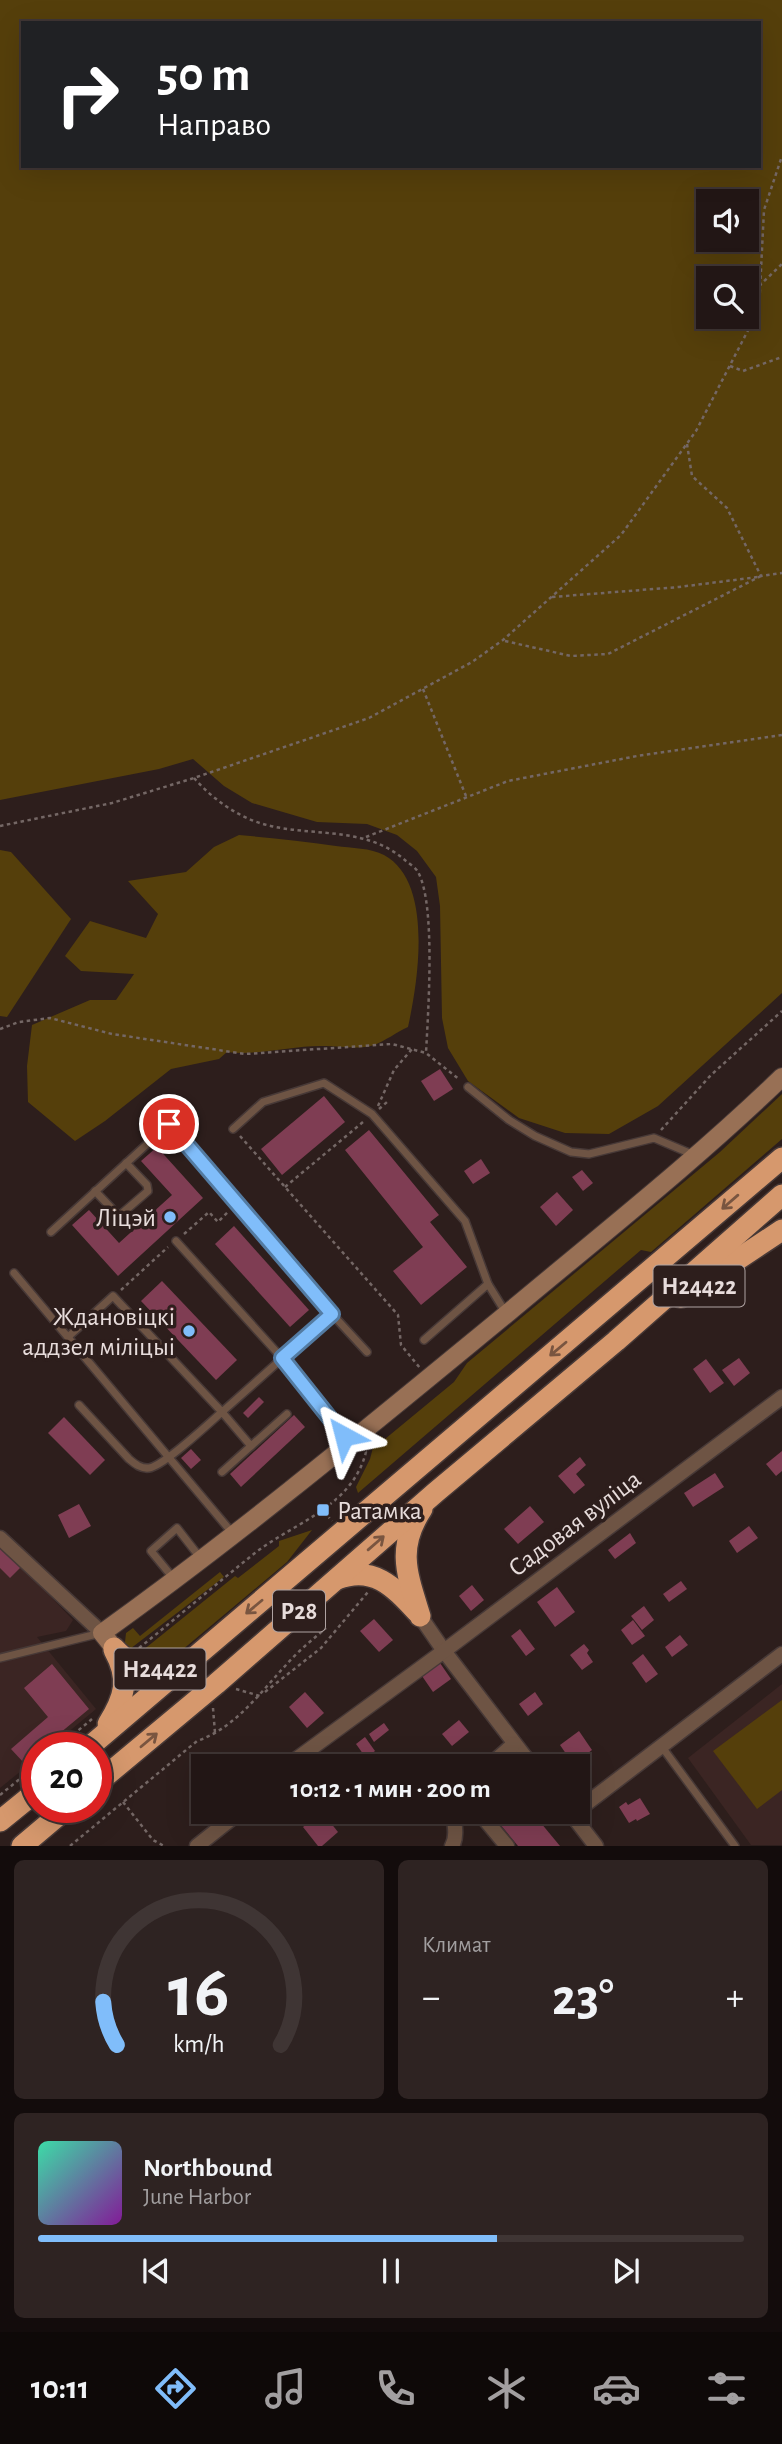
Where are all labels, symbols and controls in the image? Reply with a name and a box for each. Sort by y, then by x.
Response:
icon: right [42,49,133,140]
text: 50 m [157,51,251,100]
text: Направо [157,109,271,141]
map controls [696,189,759,329]
button: sound [696,189,759,252]
button: search [696,266,759,329]
pin [139,1094,199,1154]
icon: arrive [150,1105,188,1143]
one-way arrow [722,1194,740,1210]
place label: Ліцэй [96,1205,156,1231]
marker: Ліцэй [162,1209,178,1225]
road number: Н24422 [654,1266,744,1306]
place label: Ждановіцкі аддзел міліцыі [22,1304,175,1360]
marker: Ждановіцкі аддзел міліцыі [181,1323,197,1339]
one-way arrow [550,1341,568,1357]
position arrow [307,1399,381,1473]
street label: Садовая вуліца [503,1466,646,1582]
place label: Ратамка [337,1498,422,1524]
marker: Ратамка [315,1502,331,1518]
one-way arrow [367,1535,385,1551]
road number: Р28 [273,1590,325,1632]
one-way arrow [245,1598,263,1614]
road number: Н24422 [114,1648,206,1689]
speed limit sign: 20 [21,1732,112,1823]
one-way arrow [139,1732,157,1748]
text: 10:12 · 1 мин · 200 m [290,1776,491,1802]
text: Климат [422,1934,491,1957]
text: 16 [168,1958,230,2031]
text: 23° [552,1972,614,2024]
text: − [422,1979,440,2017]
text: + [726,1979,744,2017]
text: km/h [173,2032,225,2057]
text: Northbound [143,2155,272,2181]
text: June Harbor [143,2186,251,2209]
icon: previous [137,2252,175,2290]
icon: pause [372,2252,410,2290]
icon: next [607,2252,645,2290]
icon: directions [151,2364,200,2413]
icon: music [261,2364,310,2413]
icon: phone [371,2364,420,2413]
icon: climate [482,2364,531,2413]
icon: car [592,2364,641,2413]
icon: filters [702,2364,751,2413]
text: 10:11 [31,2372,89,2404]

